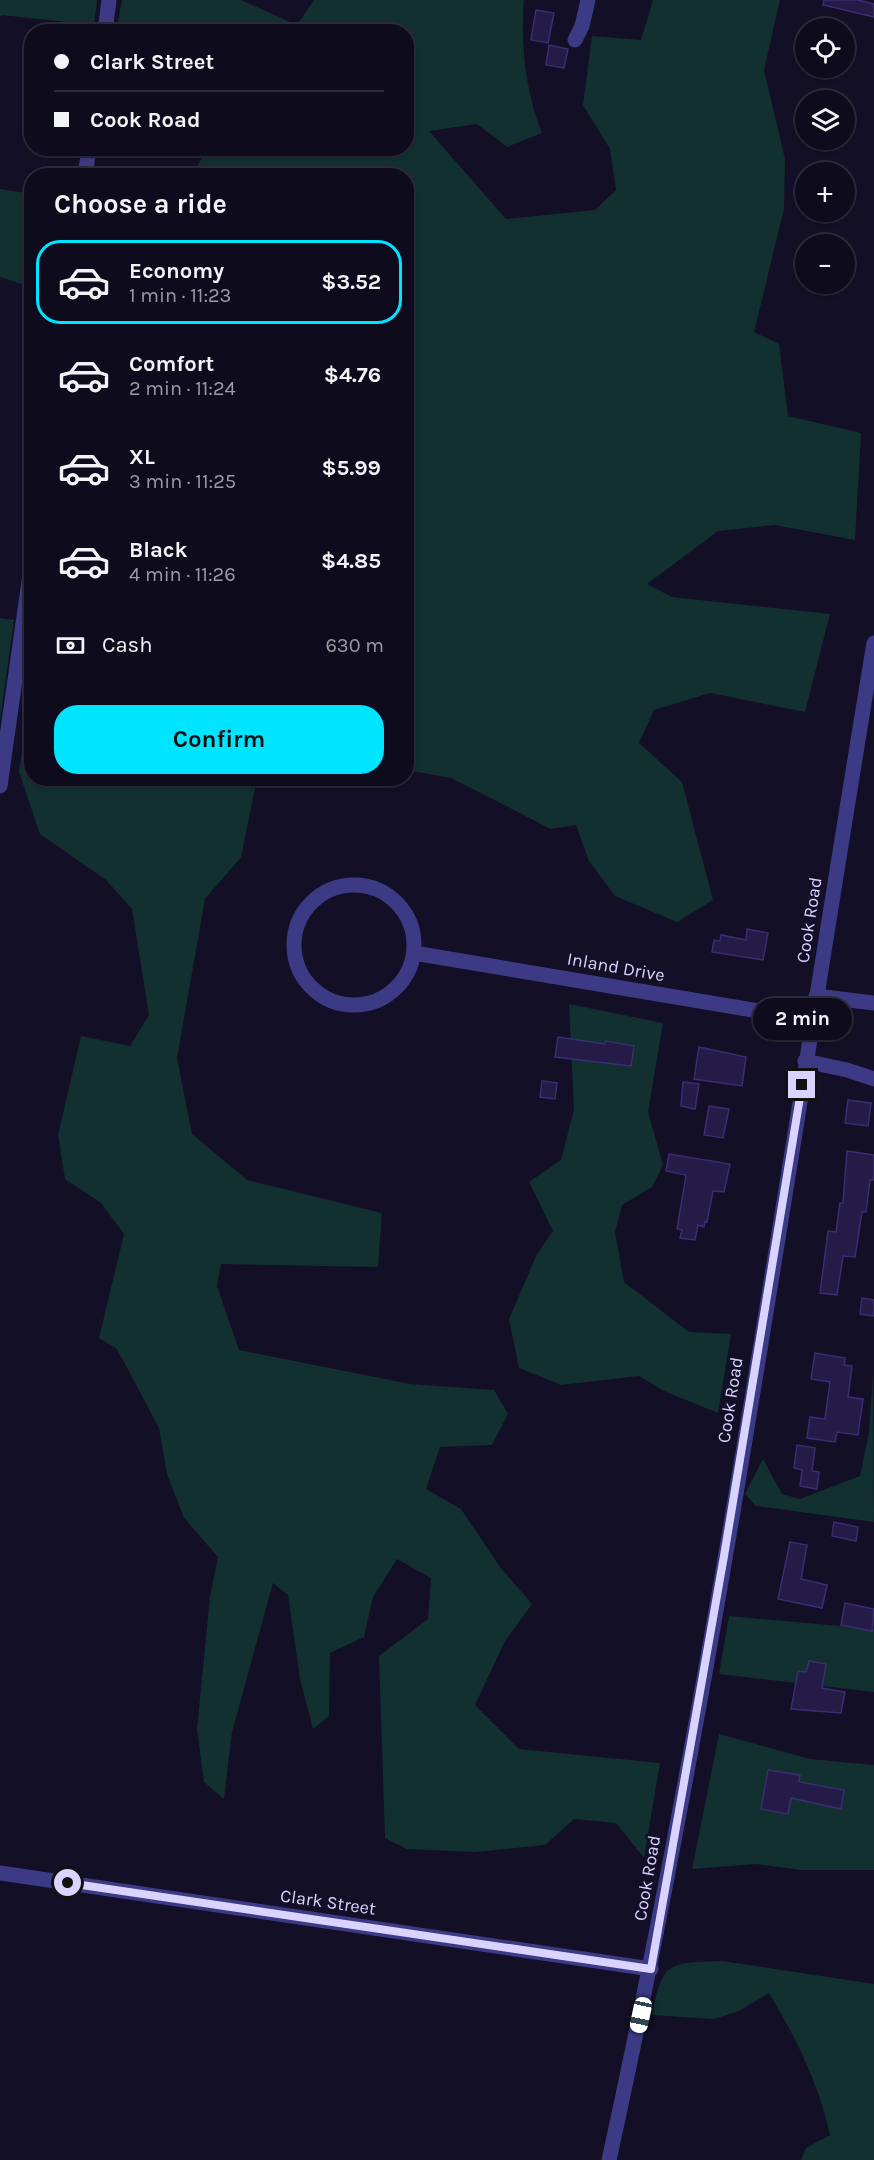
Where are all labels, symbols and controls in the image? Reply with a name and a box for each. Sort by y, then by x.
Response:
map controls [795,18,855,294]
button: locate [795,18,855,78]
text: Clark Street [90,49,214,75]
button: layers [795,90,855,150]
text: Cook Road [90,107,200,133]
button: + [795,162,855,222]
text: Choose a ride [54,188,227,220]
button: − [795,234,855,294]
icon: car [57,255,111,309]
text: Economy [129,258,224,284]
text: $3.52 [321,269,381,295]
text: 1 min · 11:23 [129,284,231,307]
icon: car [57,348,111,402]
text: Comfort [129,351,214,377]
text: $4.76 [324,362,381,388]
text: 2 min · 11:24 [129,377,236,400]
icon: car [57,441,111,495]
text: XL [129,444,155,470]
text: $5.99 [321,455,381,481]
text: 3 min · 11:25 [129,470,236,493]
icon: car [57,534,111,588]
text: Black [129,537,188,563]
text: $4.85 [321,548,381,574]
text: 4 min · 11:26 [129,563,236,586]
icon: cash [54,629,87,662]
text: Cash [102,632,152,658]
text: 630 m [325,634,384,657]
button: Confirm [54,705,384,774]
street label: Cook Road [791,876,827,964]
street label: Inland Drive [565,948,667,986]
callout: 2 min [752,998,852,1040]
text: 2 min [775,1007,830,1030]
route end [788,1071,815,1098]
street label: Cook Road [712,1356,748,1444]
street label: Cook Road [629,1833,665,1923]
route start [54,1869,81,1896]
street label: Clark Street [279,1884,377,1920]
car [628,1996,654,2034]

